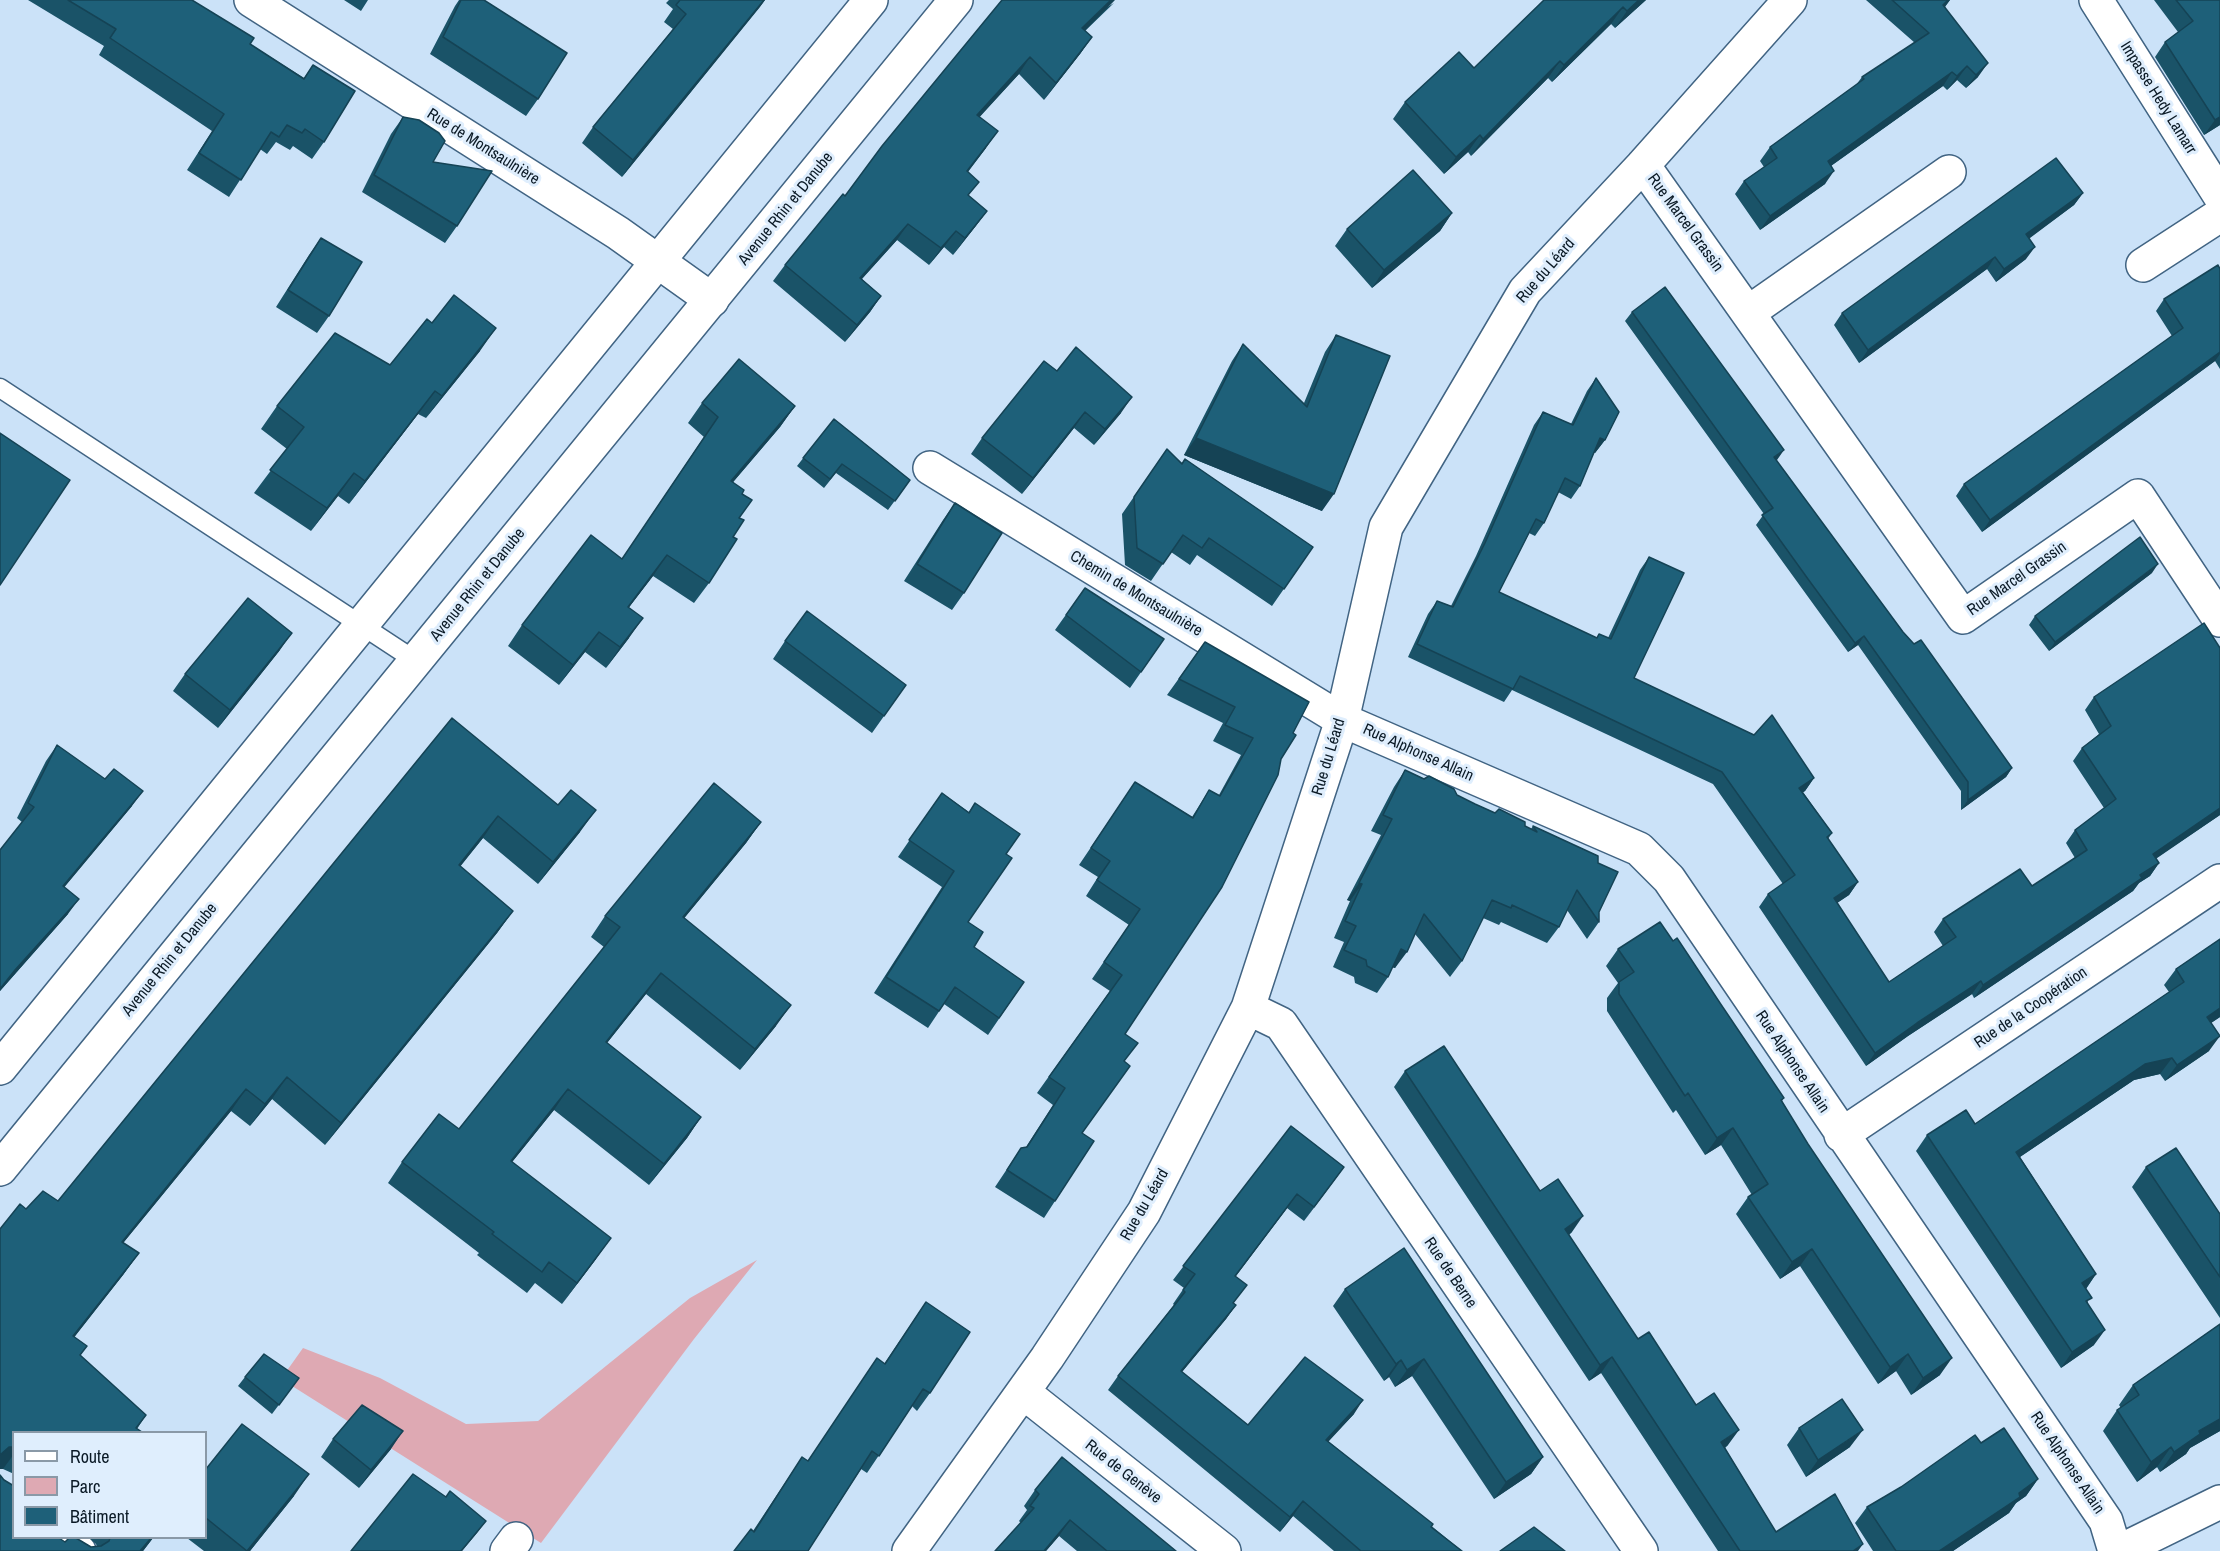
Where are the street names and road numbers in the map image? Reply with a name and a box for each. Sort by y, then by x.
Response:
street label: Impasse Hedy Lamarr [2116,38,2200,158]
street label: Rue de Montsaulnière [423,105,543,189]
street label: Avenue Rhin et Danube [735,149,837,269]
street label: Rue Marcel Grassin [1643,170,1727,276]
street label: Rue du Léard [1513,235,1579,307]
street label: Avenue Rhin et Danube [427,525,529,645]
street label: Rue Marcel Grassin [1964,538,2070,620]
street label: Chemin de Montsaulnière [1066,547,1206,641]
street label: Rue du Léard [1308,716,1350,798]
street label: Rue Alphonse Allain [1360,720,1476,786]
street label: Avenue Rhin et Danube [119,900,221,1020]
street label: Rue de la Coopération [1971,963,2091,1053]
street label: Rue Alphonse Allain [1751,1007,1833,1117]
street label: Rue du Léard [1117,1166,1173,1244]
street label: Rue de Berne [1419,1234,1481,1312]
street label: Rue Alphonse Allain [2026,1408,2108,1518]
street label: Rue de Genève [1081,1436,1165,1508]

